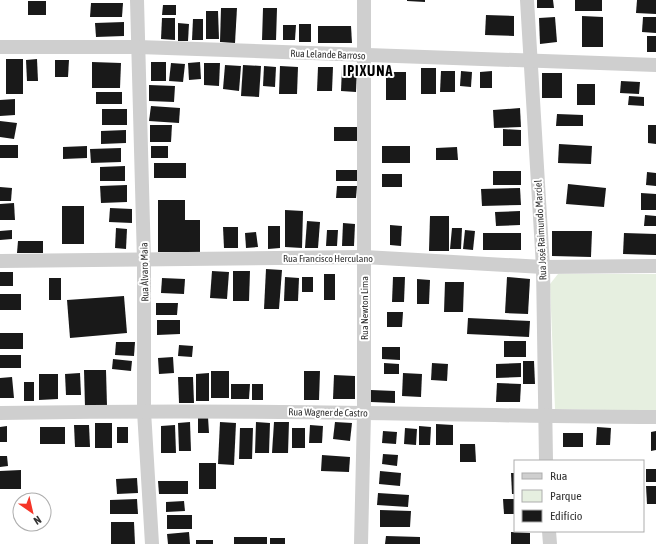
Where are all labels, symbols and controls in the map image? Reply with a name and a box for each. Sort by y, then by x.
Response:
street label: Rua Lelande Barroso [290,48,366,61]
district label: IPIXUNA [343,63,393,79]
street label: Rua José Raimundo Marciel [532,179,549,280]
street label: Rua Álvaro Maia [138,242,151,302]
street label: Rua Francisco Herculano [283,253,373,264]
street label: Rua Newton Lima [359,276,370,340]
street label: Rua Wagner de Castro [288,406,368,419]
legend [514,460,644,532]
text: Rua [550,469,567,483]
text: Parque [550,489,582,503]
north arrow [12,492,52,532]
text: Edifício [550,509,583,523]
text: N [32,513,44,527]

